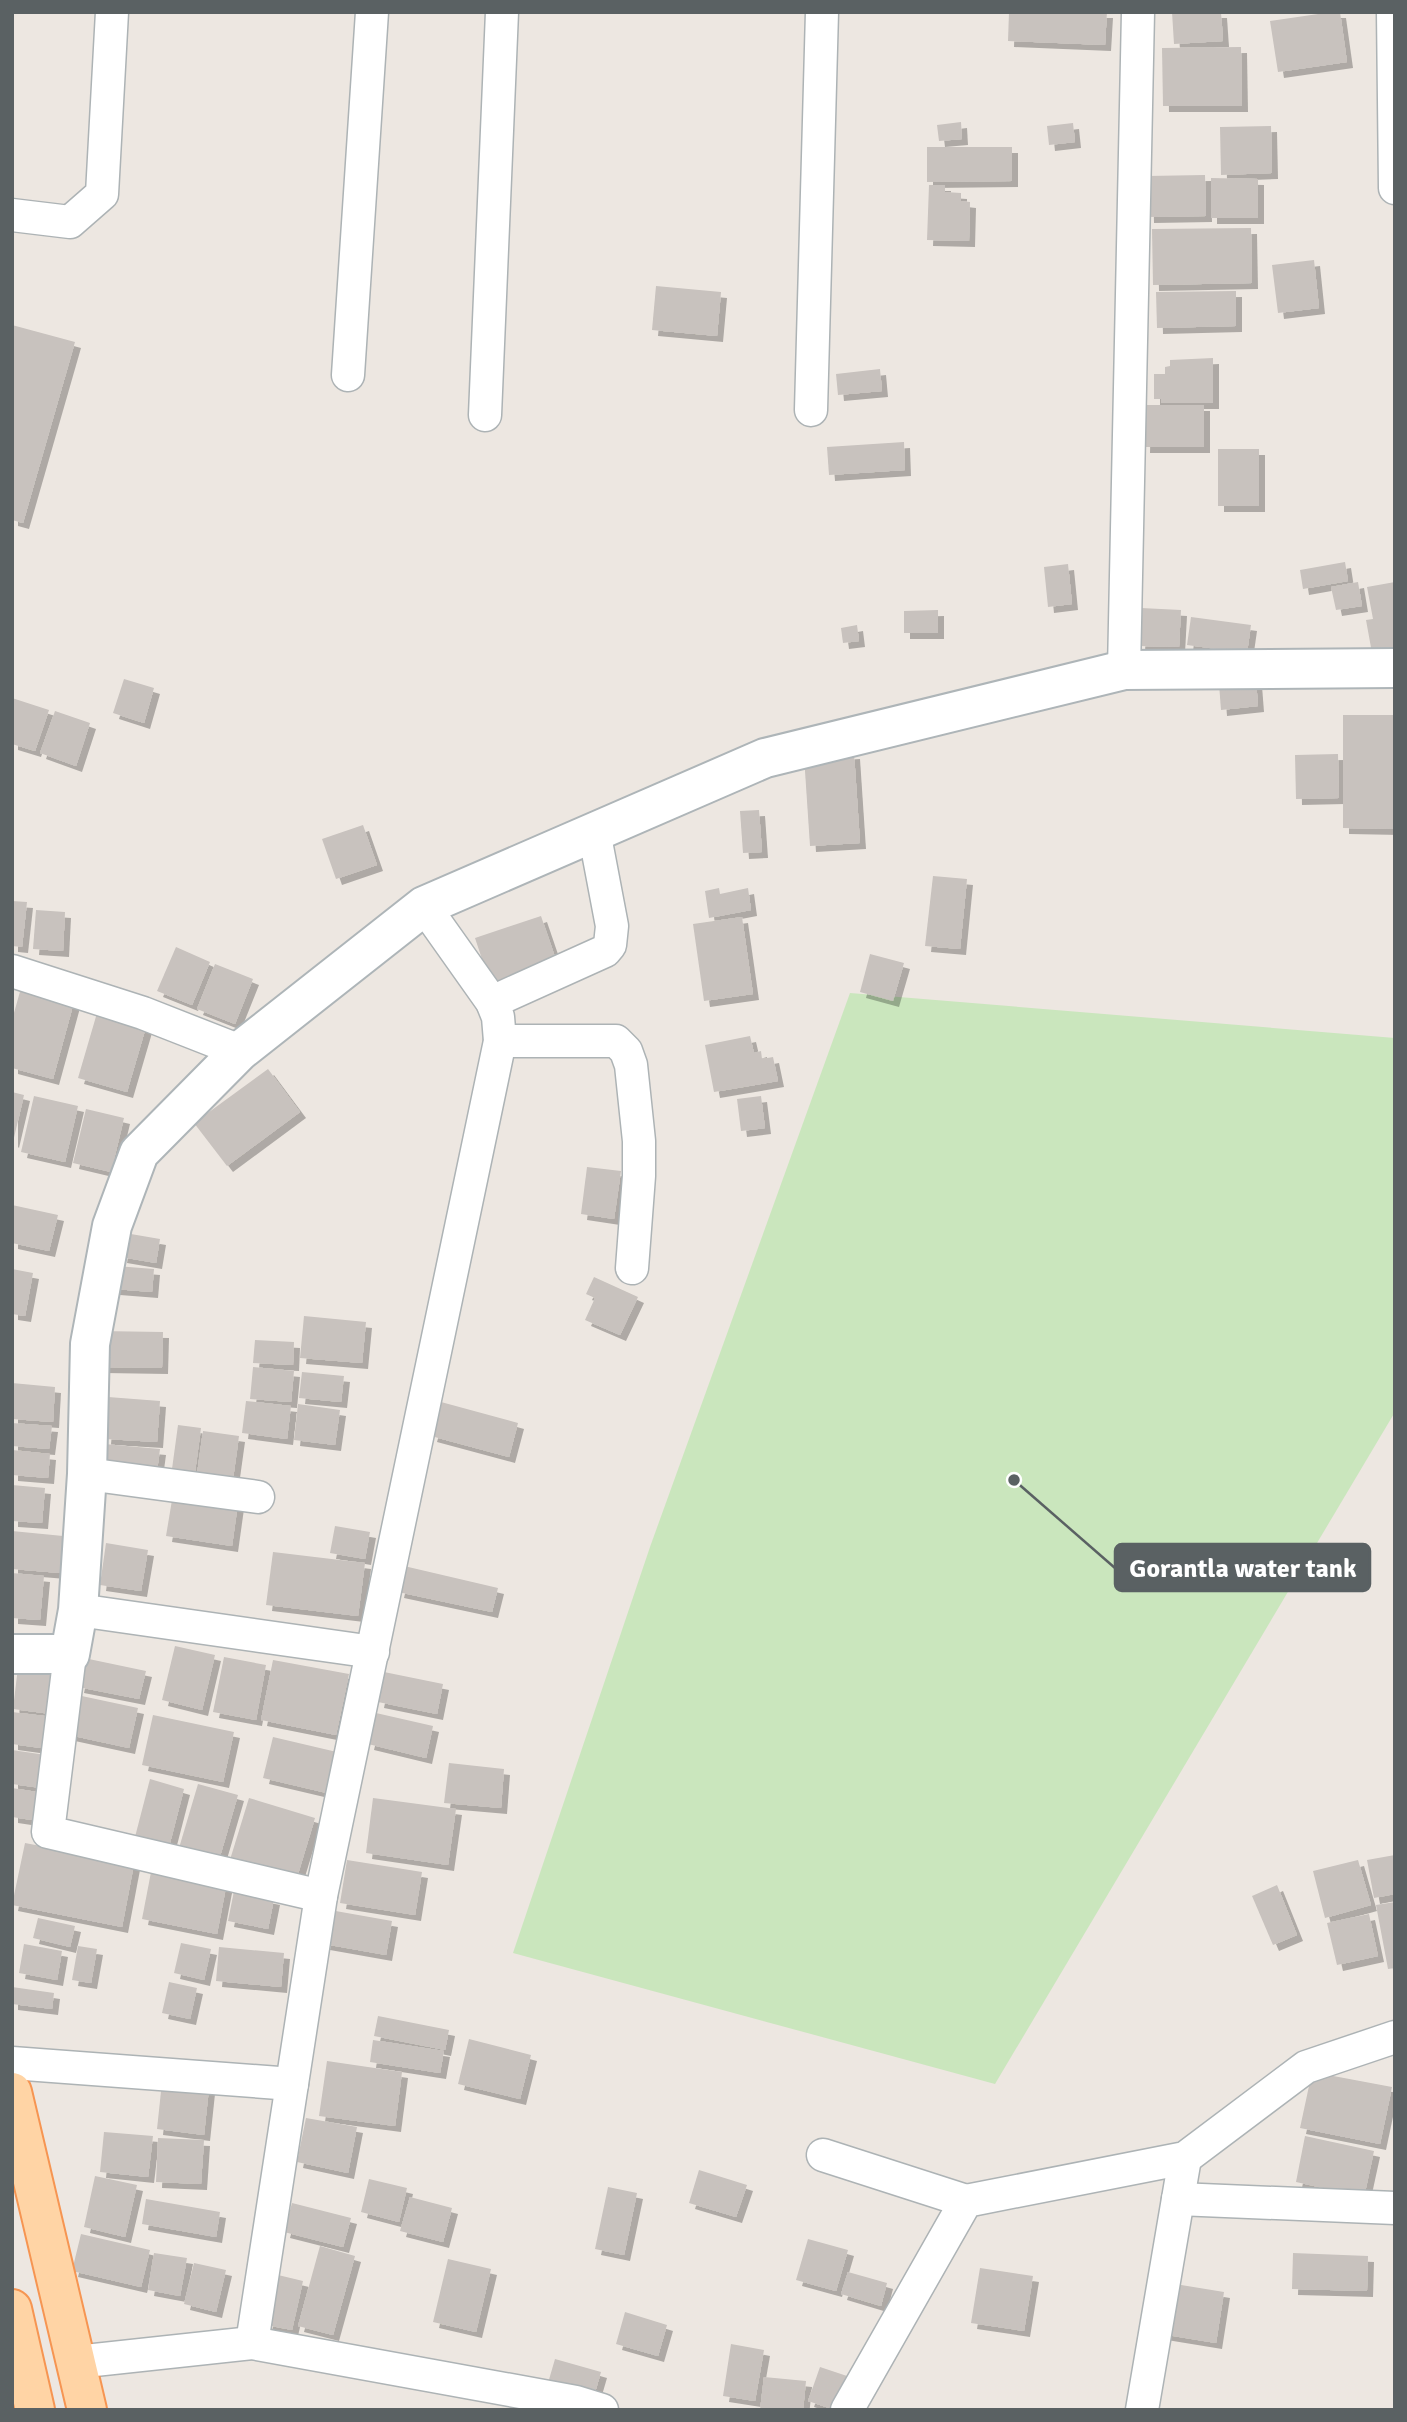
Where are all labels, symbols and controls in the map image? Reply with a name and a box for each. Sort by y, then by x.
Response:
callout: Gorantla water tank [1115,1544,1370,1591]
text: Gorantla water tank [1129,1553,1357,1585]

